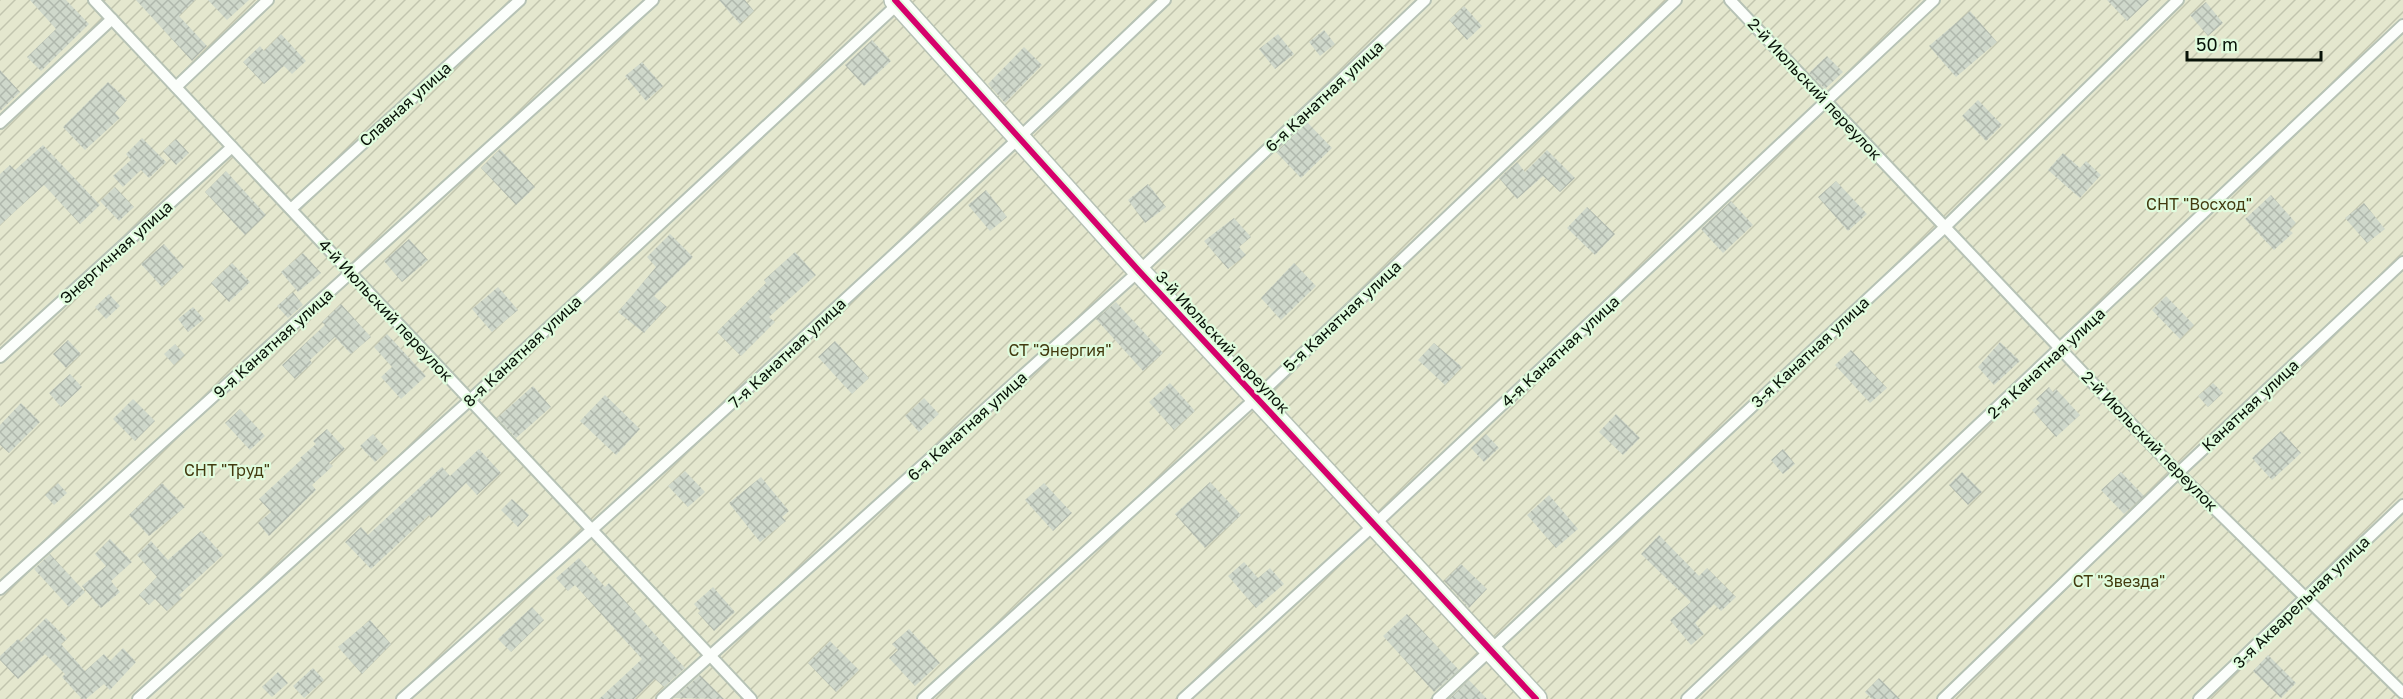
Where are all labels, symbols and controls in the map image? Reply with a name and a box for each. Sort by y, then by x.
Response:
street label: 2-й Июльский переулок [1744,14,1886,164]
scale bar [2187,24,2320,62]
text: 50 m [2196,33,2238,55]
street label: 6-я Канатная улица [1261,36,1387,156]
street label: Славная улица [355,58,455,150]
park label: СНТ "Восход" [2146,194,2252,214]
street label: Энергичная улица [56,196,176,308]
street label: 4-й Июльский переулок [315,234,457,386]
street label: 5-я Канатная улица [1279,256,1405,376]
street label: 3-й Июльский переулок [1152,267,1294,417]
street label: 9-я Канатная улица [209,284,337,402]
street label: 8-я Канатная улица [459,291,585,411]
street label: 4-я Канатная улица [1497,291,1623,411]
street label: 3-я Канатная улица [1747,292,1873,412]
street label: 7-я Канатная улица [724,293,850,413]
street label: 2-я Канатная улица [1983,303,2109,423]
park label: СТ "Энергия" [1009,340,1111,360]
street label: Канатная улица [2197,355,2303,455]
street label: 6-я Канатная улица [903,367,1031,485]
street label: 2-й Июльский переулок [2078,367,2222,515]
park label: СНТ "Труд" [184,460,270,480]
street label: 3-я Акварельная улица [2229,532,2373,672]
park label: СТ "Звезда" [2073,571,2165,591]

